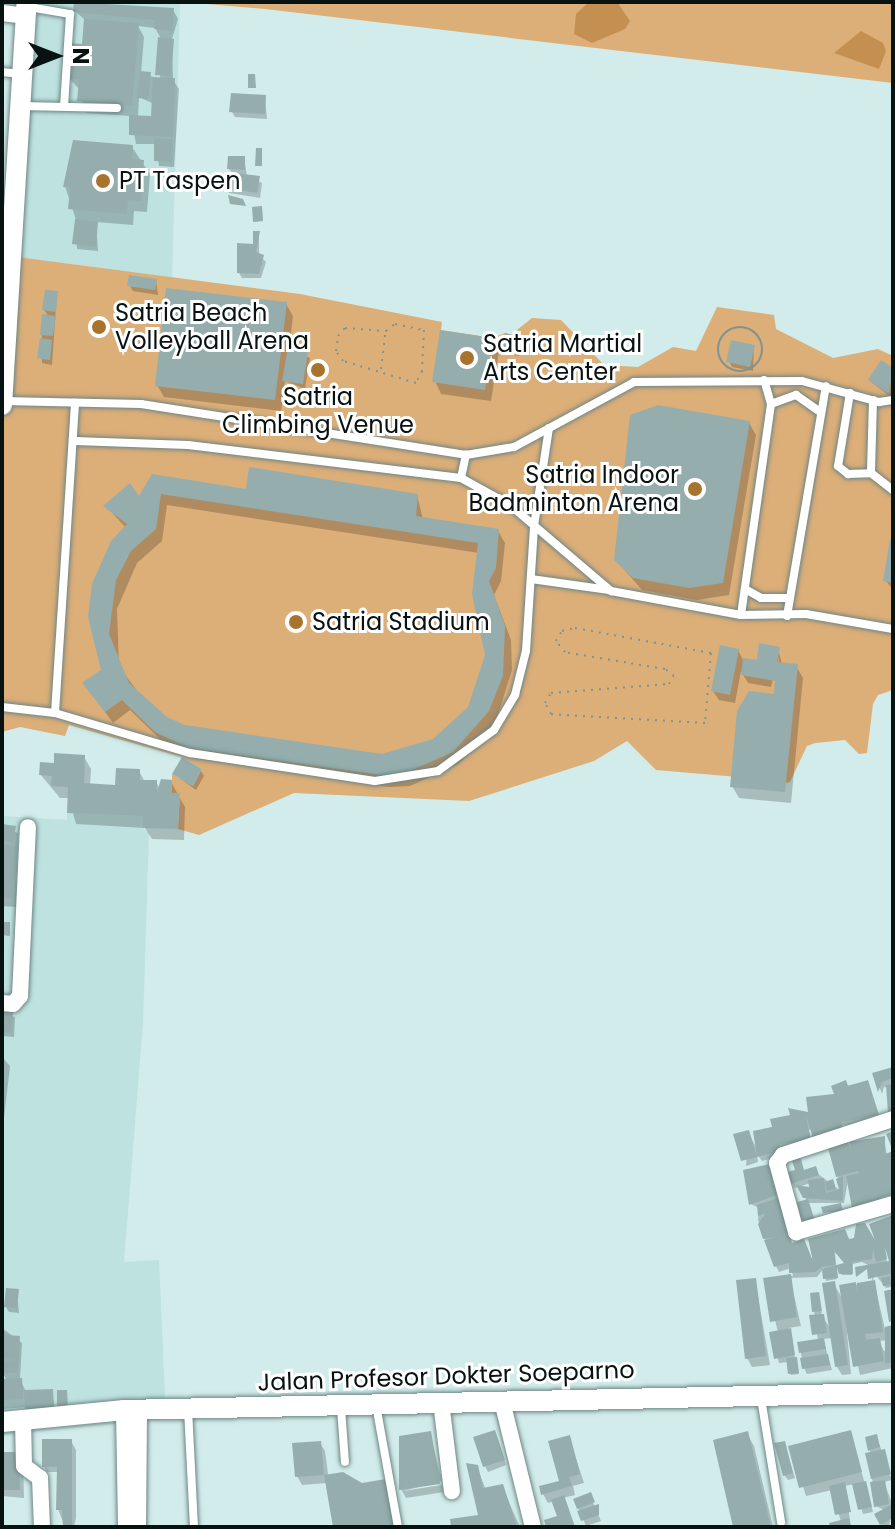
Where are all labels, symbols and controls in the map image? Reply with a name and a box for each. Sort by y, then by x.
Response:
north arrow [16,16,96,96]
text: N [65,48,96,64]
place label: PT Taspen [119,167,240,195]
marker: PT Taspen [94,172,112,190]
place label: Satria Beach Volleyball Arena [115,299,309,355]
marker: Satria Beach Volleyball Arena [90,318,108,336]
place label: Satria Martial Arts Center [483,330,642,386]
marker: Satria Martial Arts Center [458,349,476,367]
marker: Satria Climbing Venue [309,361,327,379]
place label: Satria Climbing Venue [222,383,414,439]
place label: Satria Indoor Badminton Arena [468,461,679,517]
marker: Satria Indoor Badminton Arena [686,480,704,498]
place label: Satria Stadium [312,608,490,636]
marker: Satria Stadium [287,613,305,631]
street label: Jalan Profesor Dokter Soeparno [257,1355,635,1397]

